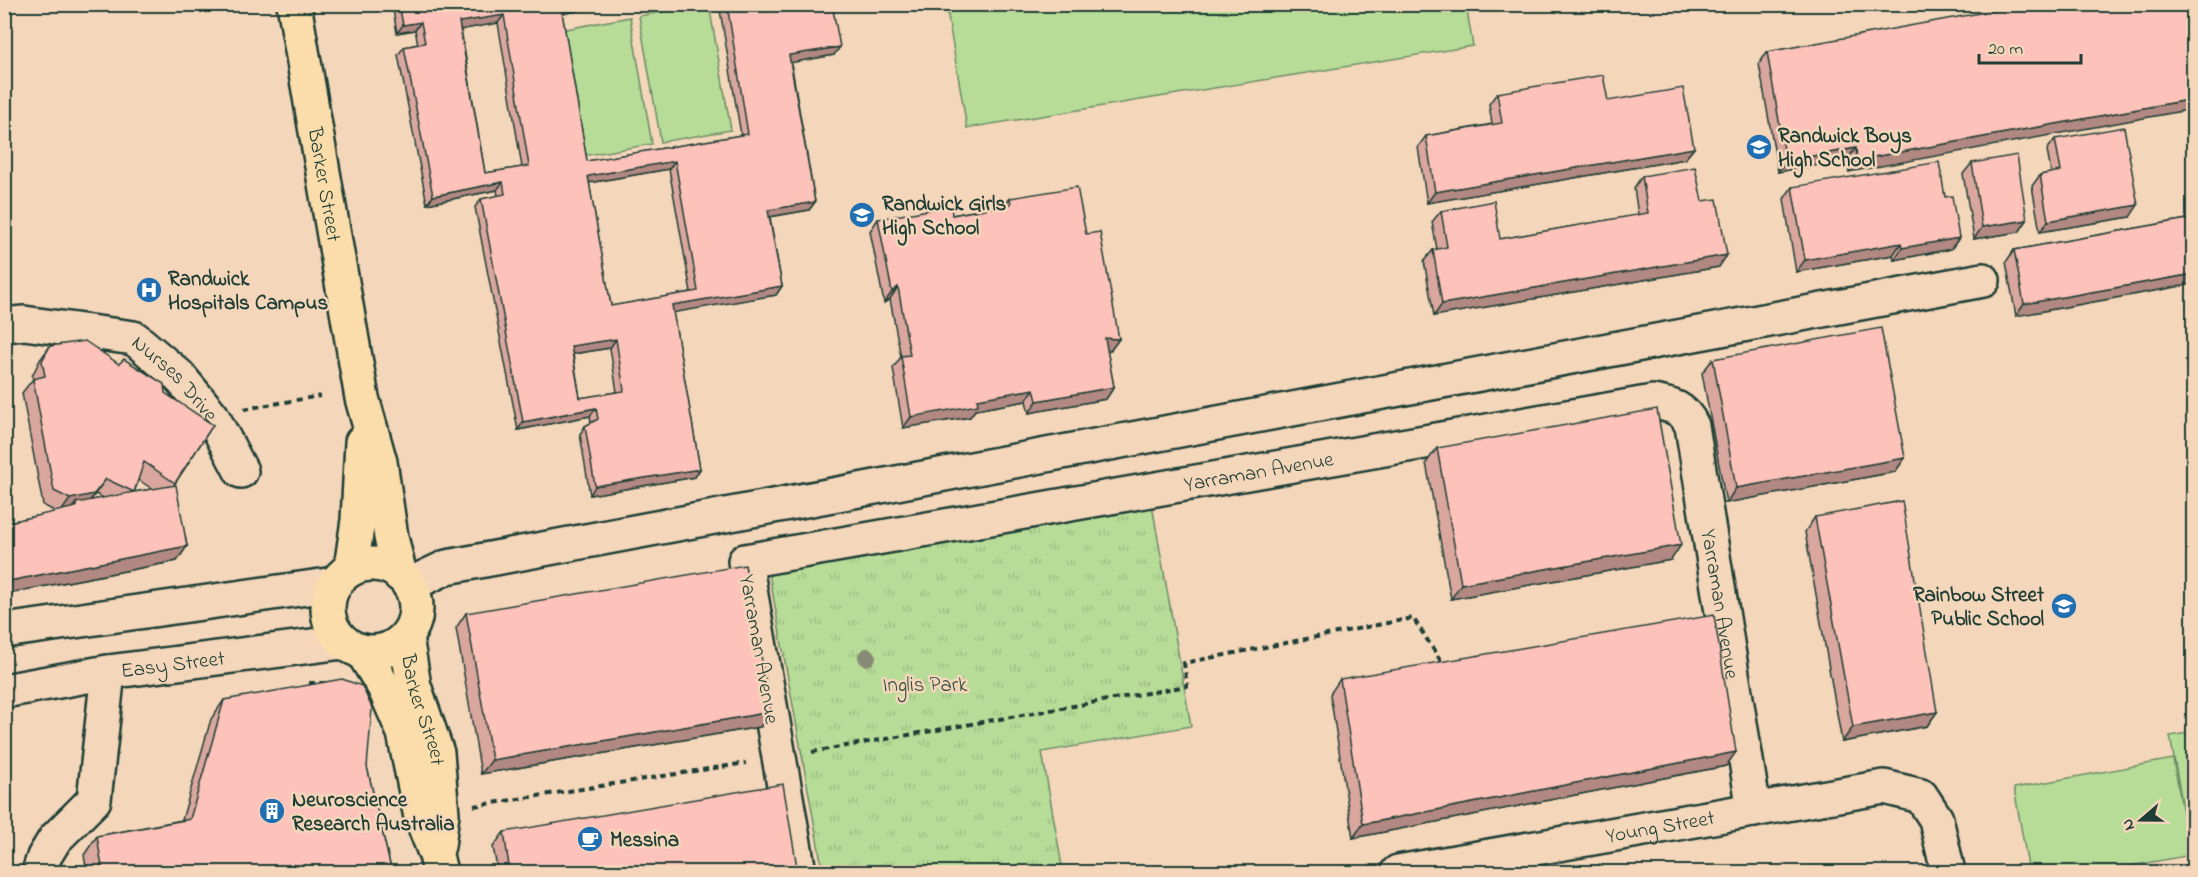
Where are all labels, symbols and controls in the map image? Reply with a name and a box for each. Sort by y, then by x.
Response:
scale bar [1979,27,2081,65]
text: 20 m [1988,37,2023,63]
place label: Randwick Boys High School [1778,122,1912,178]
street label: Barker Street [298,124,348,244]
school or university icon: Randwick Boys High School [1744,132,1774,162]
place label: Randwick Girls High School [882,190,1006,246]
school or university icon: Randwick Girls High School [847,200,877,230]
place label: Randwick Hospitals Campus [168,265,328,319]
hospital icon: Randwick Hospitals Campus [134,275,164,305]
street label: Nurses Drive [124,329,225,430]
street label: Yarraman Avenue [1182,445,1337,501]
street label: Yarraman Avenue [1692,527,1746,682]
street label: Yarraman Avenue [730,572,786,727]
place label: Rainbow Street Public School [1913,581,2045,635]
school or university icon: Rainbow Street Public School [2049,591,2079,621]
street label: Easy Street [119,644,227,687]
street label: Barker Street [392,651,451,767]
park label: Inglis Park [882,671,968,703]
place label: Neuroscience Research Australia [292,786,455,840]
north arrow [2111,790,2171,850]
building icon: Neuroscience Research Australia [257,796,287,826]
street label: Young Street [1604,804,1717,852]
text: N [2116,815,2142,834]
cafe icon: Messina [575,824,605,854]
place label: Messina [610,826,679,856]

